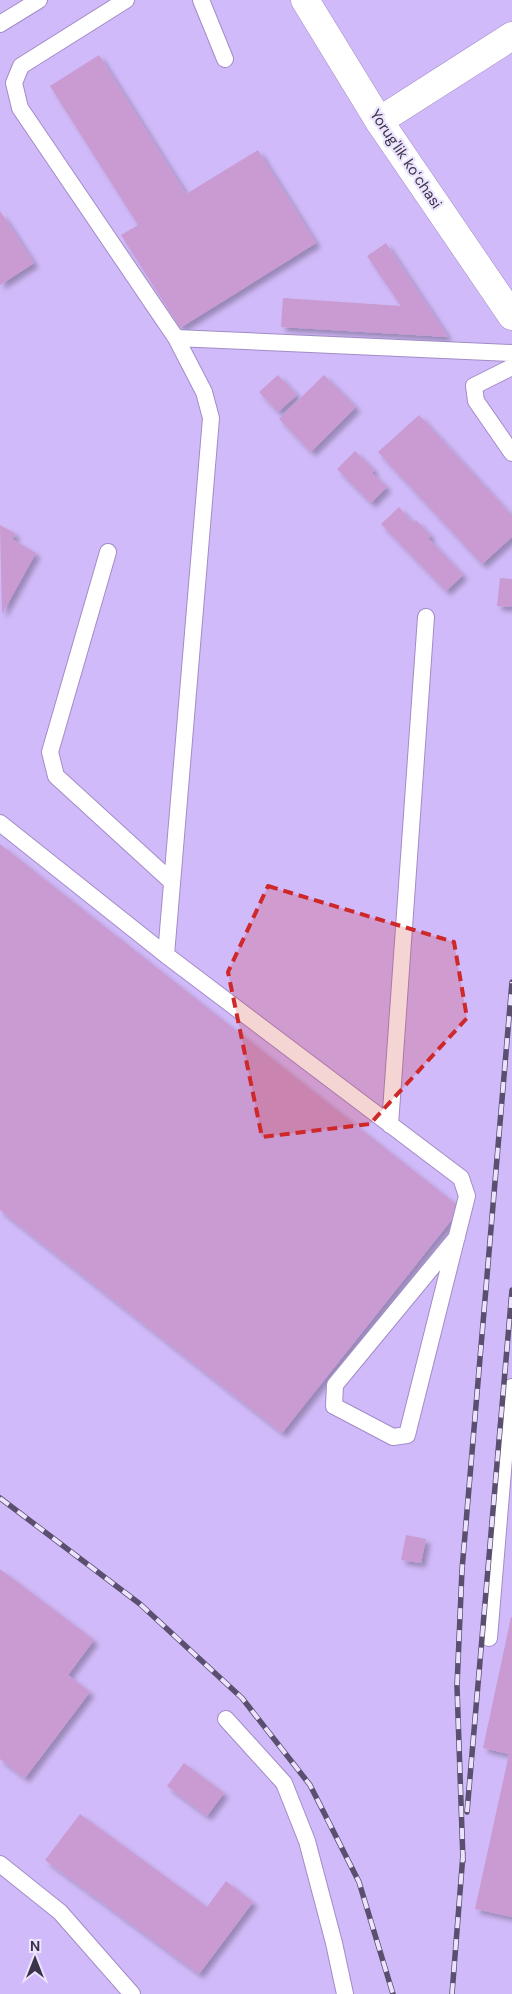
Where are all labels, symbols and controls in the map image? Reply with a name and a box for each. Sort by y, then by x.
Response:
street label: Yorug'lik koʻchasi [365,106,447,212]
north arrow [10,1934,60,1984]
text: N [30,1937,40,1955]

